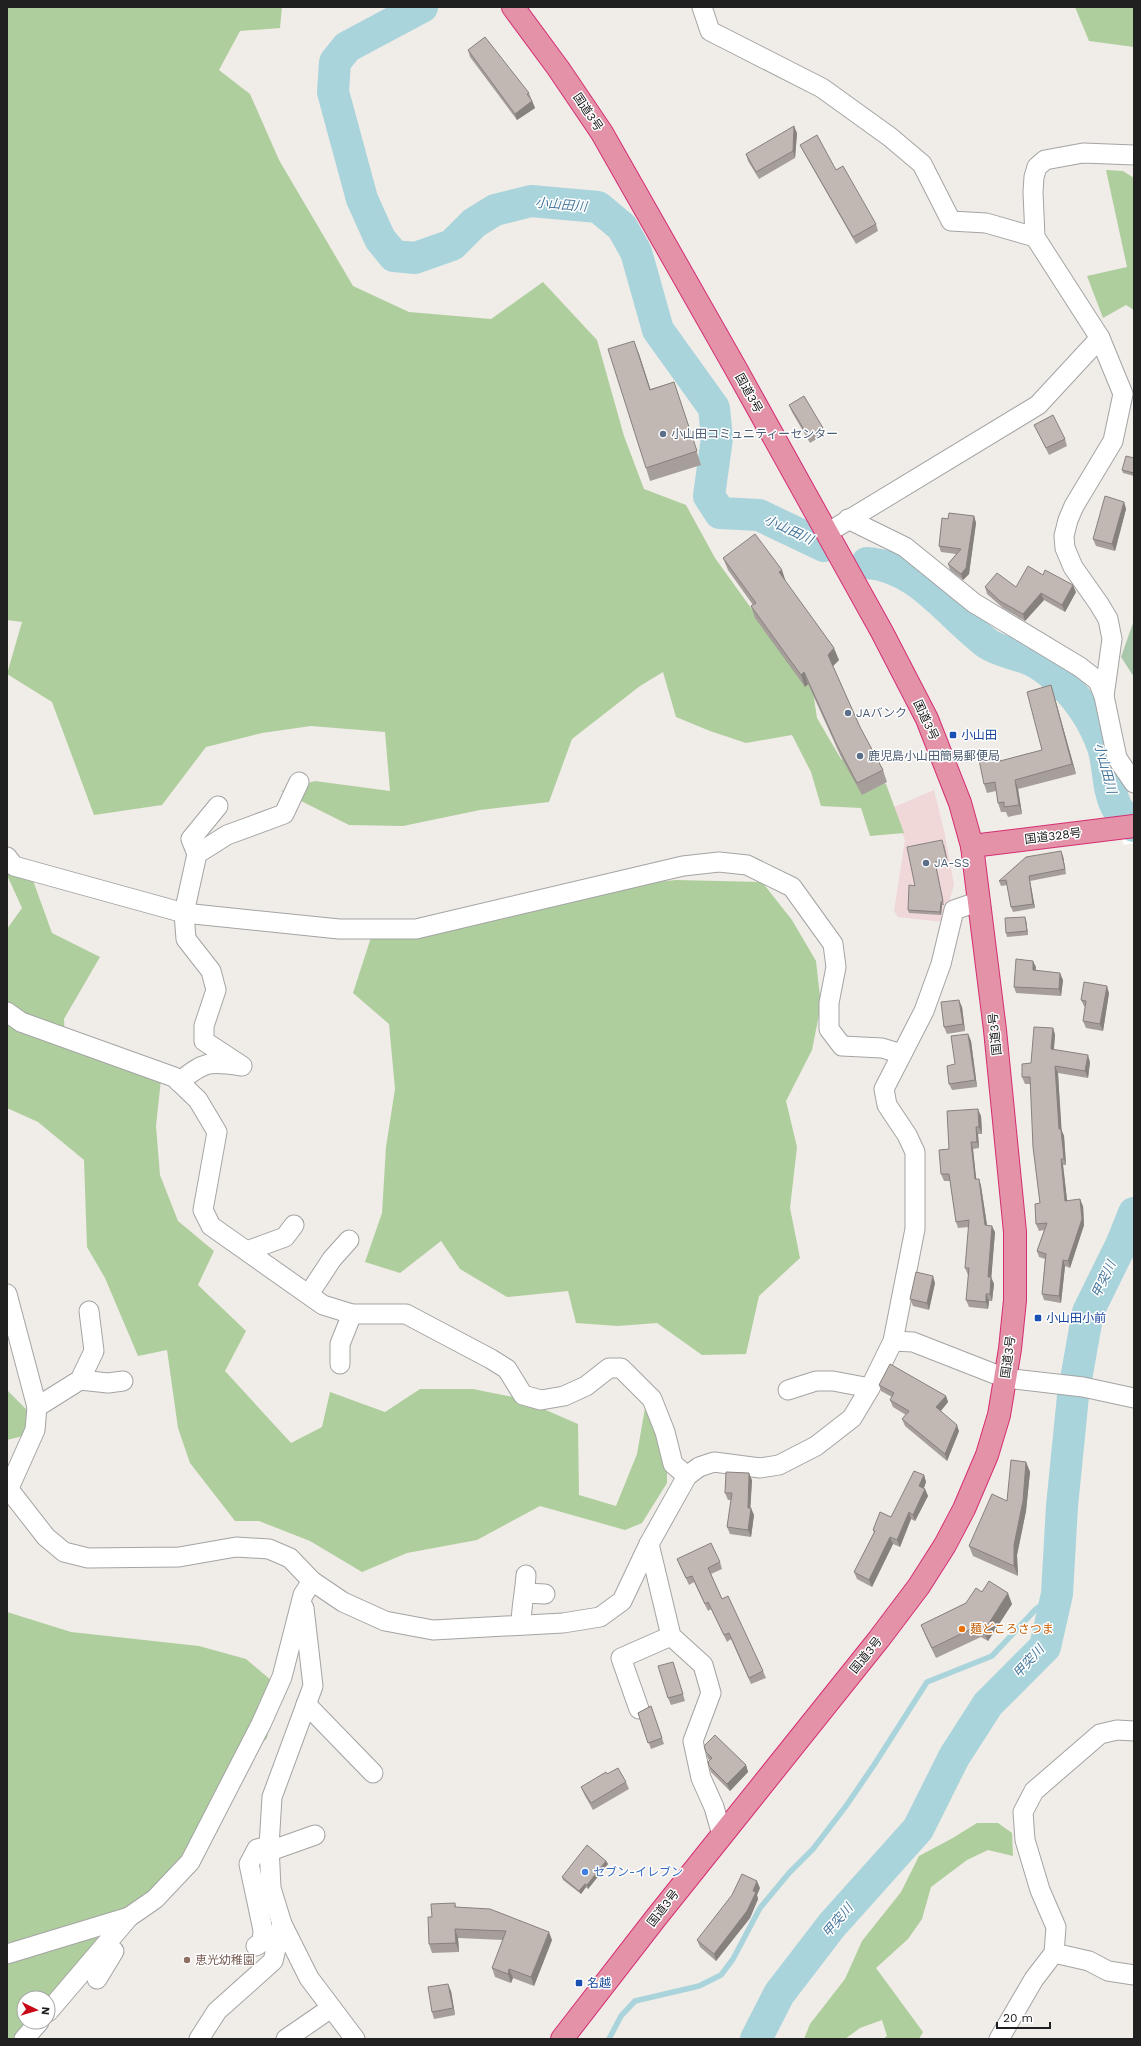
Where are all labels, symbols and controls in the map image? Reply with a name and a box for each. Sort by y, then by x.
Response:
street label: 国道3号 [570,90,606,134]
water label: 小山田川 [534,195,589,214]
street label: 国道3号 [732,371,766,415]
place label: 小山田コミュニティーセンター [671,427,838,441]
marker: 小山田コミュニティーセンター [658,429,668,439]
water label: 小山田川 [762,512,817,548]
street label: 国道3号 [911,698,941,742]
place label: JAバンク [856,706,907,720]
marker: JAバンク [843,708,853,718]
place label: 小山田 [961,728,997,742]
marker: 小山田 [948,730,958,740]
water label: 小山田川 [1092,741,1120,797]
place label: 鹿児島小山田簡易郵便局 [868,749,1000,763]
marker: 鹿児島小山田簡易郵便局 [855,751,865,761]
street label: 国道328号 [1024,826,1082,846]
place label: JA-SS [934,856,969,870]
marker: JA-SS [921,858,931,868]
street label: 国道3号 [986,1012,1004,1056]
water label: 甲突川 [1088,1257,1119,1300]
place label: 小山田小前 [1046,1311,1106,1325]
marker: 小山田小前 [1033,1313,1043,1323]
street label: 国道3号 [998,1335,1018,1379]
place label: 麺どころさつま [970,1622,1054,1636]
marker: 麺どころさつま [957,1624,967,1634]
street label: 国道3号 [847,1634,885,1676]
water label: 甲突川 [1010,1640,1048,1681]
place label: セブン-イレブン [593,1865,683,1879]
marker: セブン-イレブン [580,1867,590,1877]
street label: 国道3号 [644,1887,682,1929]
water label: 甲突川 [819,1899,857,1940]
place label: 恵光幼稚園 [195,1953,255,1967]
marker: 恵光幼稚園 [182,1955,192,1965]
place label: 名越 [587,1976,611,1990]
marker: 名越 [574,1978,584,1988]
north arrow [16,1990,56,2030]
scale bar [997,2004,1050,2030]
text: N [39,2006,52,2015]
text: 20 m [1003,2011,1033,2025]

